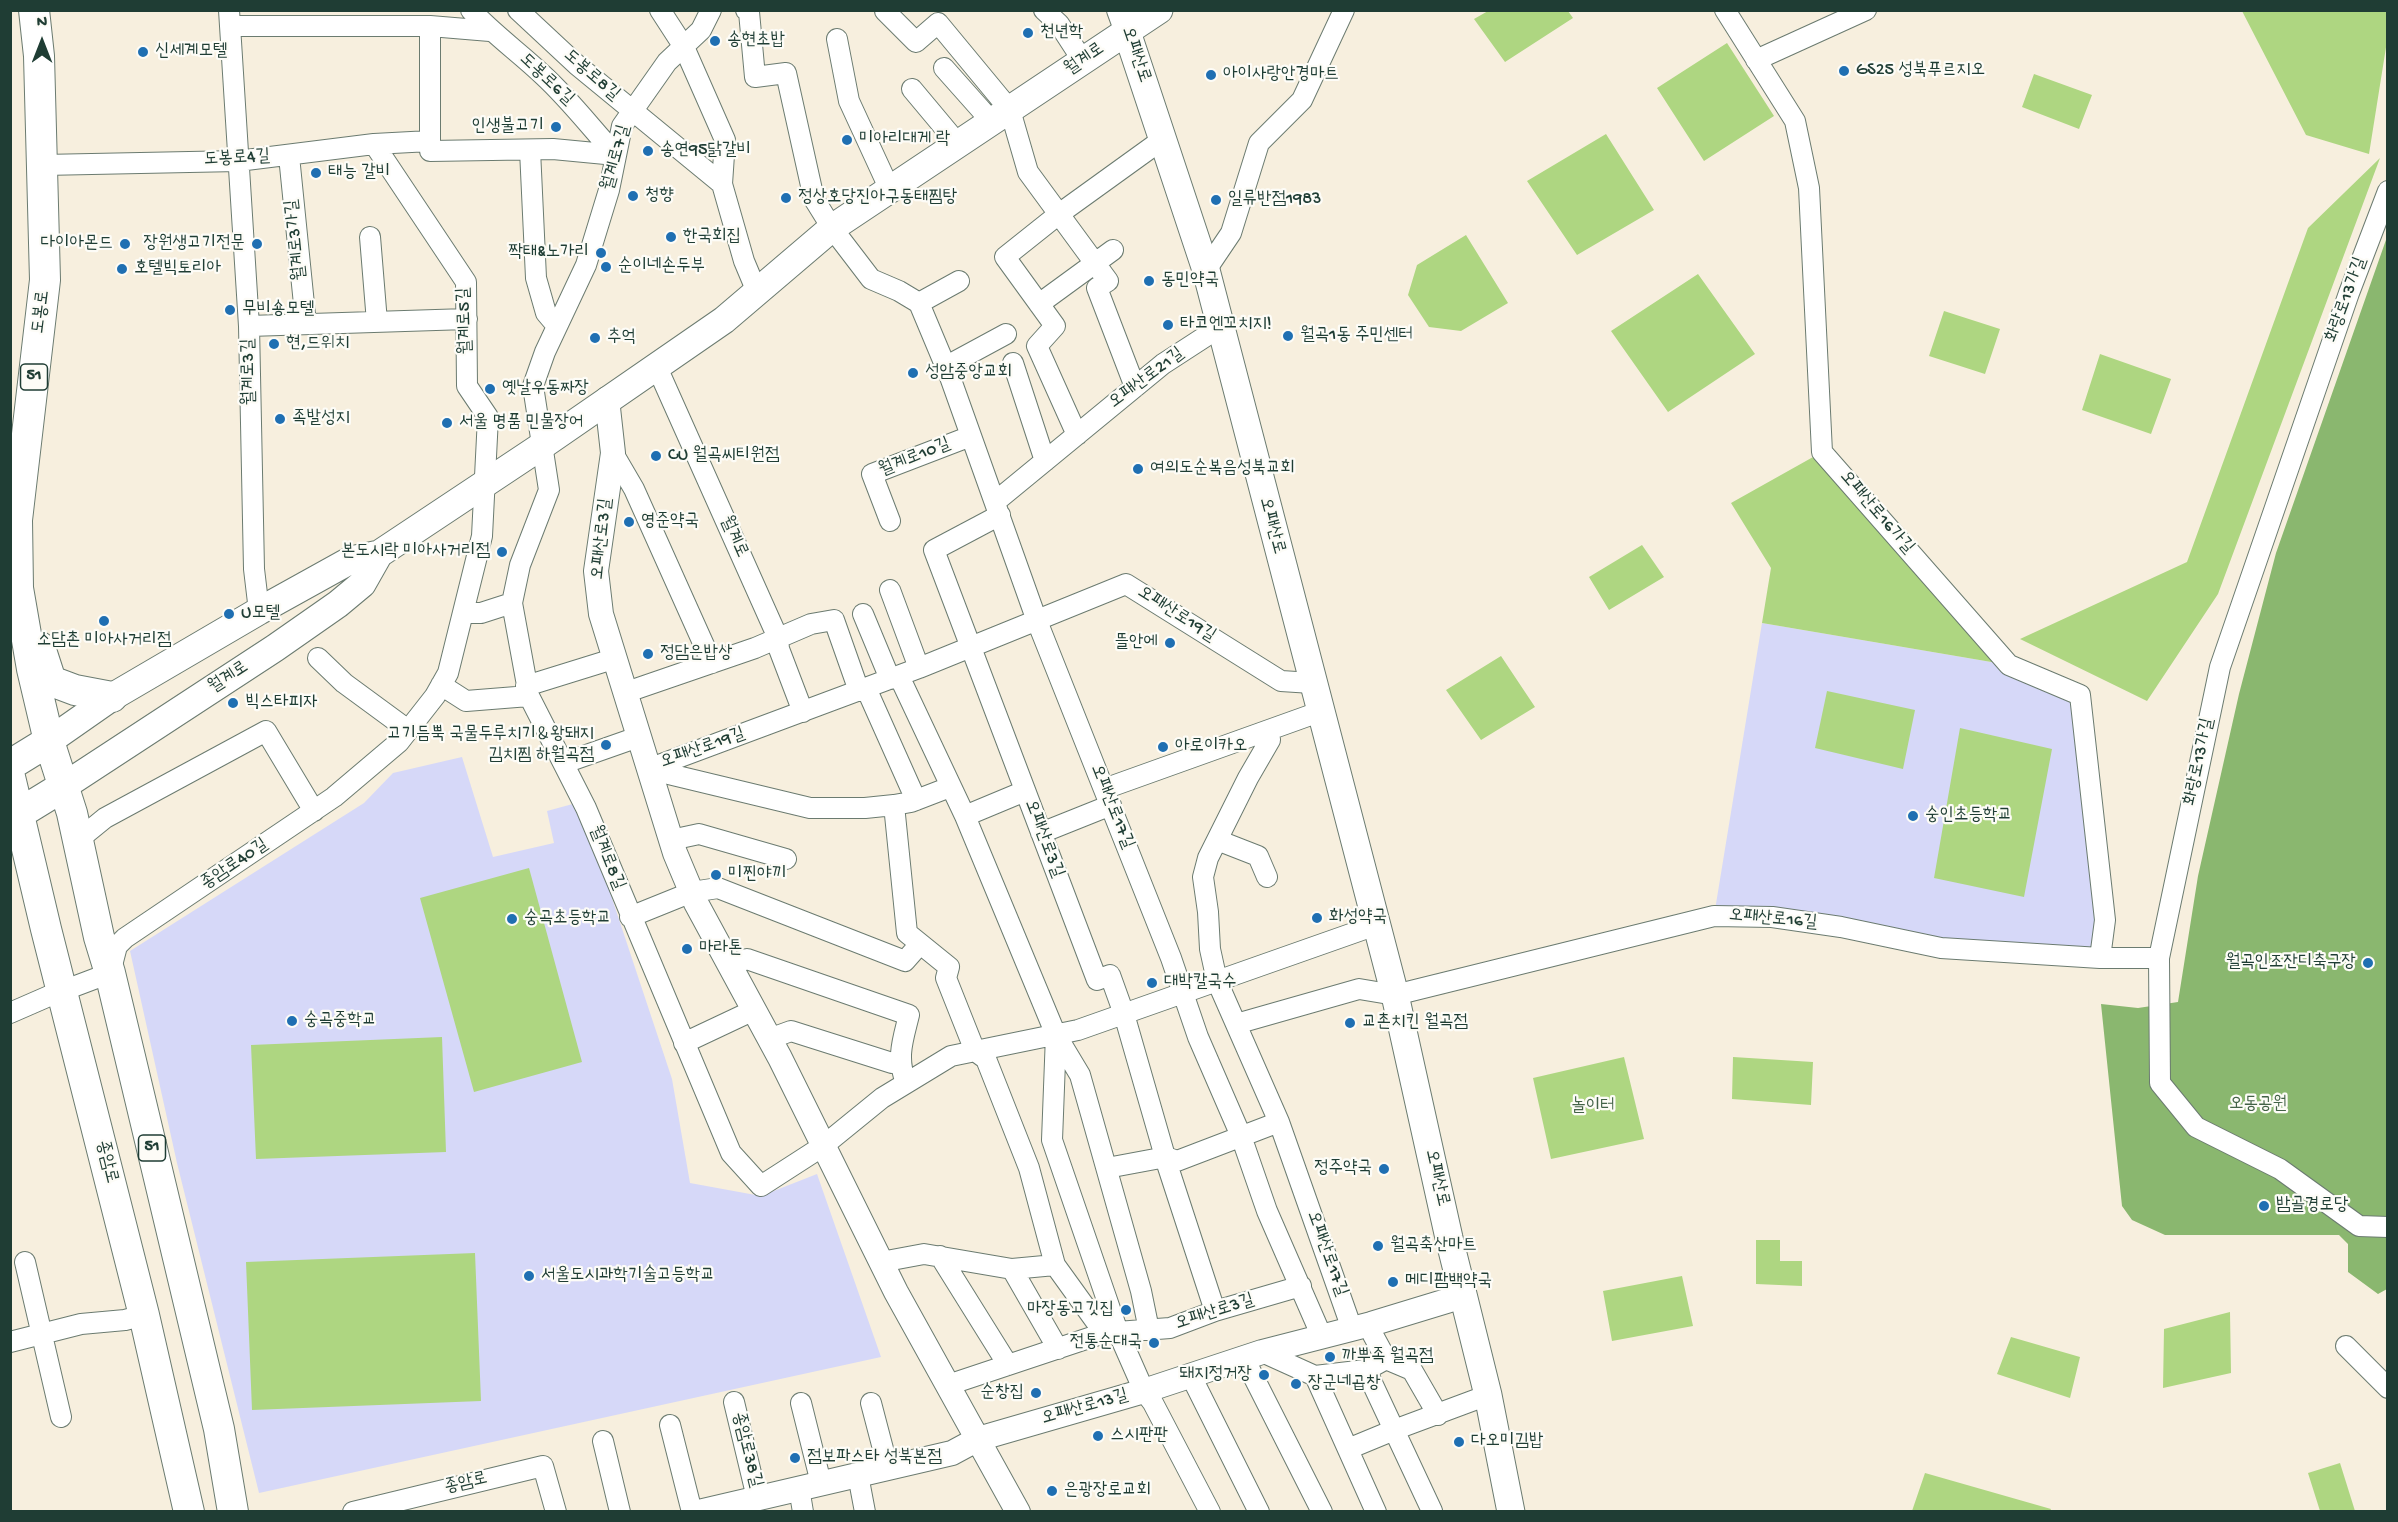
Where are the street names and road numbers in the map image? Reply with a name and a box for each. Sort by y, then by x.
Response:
street label: 오패산로 [1115,24,1155,86]
street label: 월계로 [1061,39,1109,81]
street label: 도봉로8길 [558,46,624,106]
street label: 도봉로6길 [514,49,578,111]
street label: 월계로7길 [598,123,636,193]
street label: 도봉로4길 [203,146,271,172]
street label: 월계로3가길 [282,198,312,282]
street label: 화랑로13가길 [2322,254,2372,346]
street label: 월계로5길 [454,287,478,355]
street label: 도봉로 [29,289,55,335]
street label: 월계로3길 [239,338,261,406]
street label: 오패산로21길 [1105,344,1189,414]
road number: 51 [20,364,48,390]
street label: 월계로10길 [876,434,954,482]
street label: 오패산로16가길 [1834,467,1918,559]
street label: 오패산로 [1253,495,1289,557]
street label: 오패산로3길 [588,497,618,581]
street label: 월계로 [714,513,752,561]
street label: 오패산로19길 [1133,582,1219,648]
street label: 월계로 [205,657,253,699]
street label: 화랑로13가길 [2180,716,2220,808]
street label: 오패산로19길 [658,724,748,774]
street label: 오패산로17길 [1084,762,1138,852]
street label: 오패산로3길 [1018,797,1068,881]
street label: 월계로8길 [583,823,629,893]
street label: 종암로40길 [197,835,273,895]
street label: 오패산로16길 [1728,905,1818,935]
road number: 51 [138,1135,166,1161]
street label: 종암로 [90,1138,122,1186]
street label: 오패산로 [1419,1147,1453,1209]
street label: 오패산로17길 [1301,1208,1351,1300]
street label: 오패산로3길 [1173,1290,1257,1336]
street label: 오패산로13길 [1039,1385,1131,1431]
street label: 종암로38길 [726,1410,766,1490]
street label: 종암로 [442,1469,490,1499]

